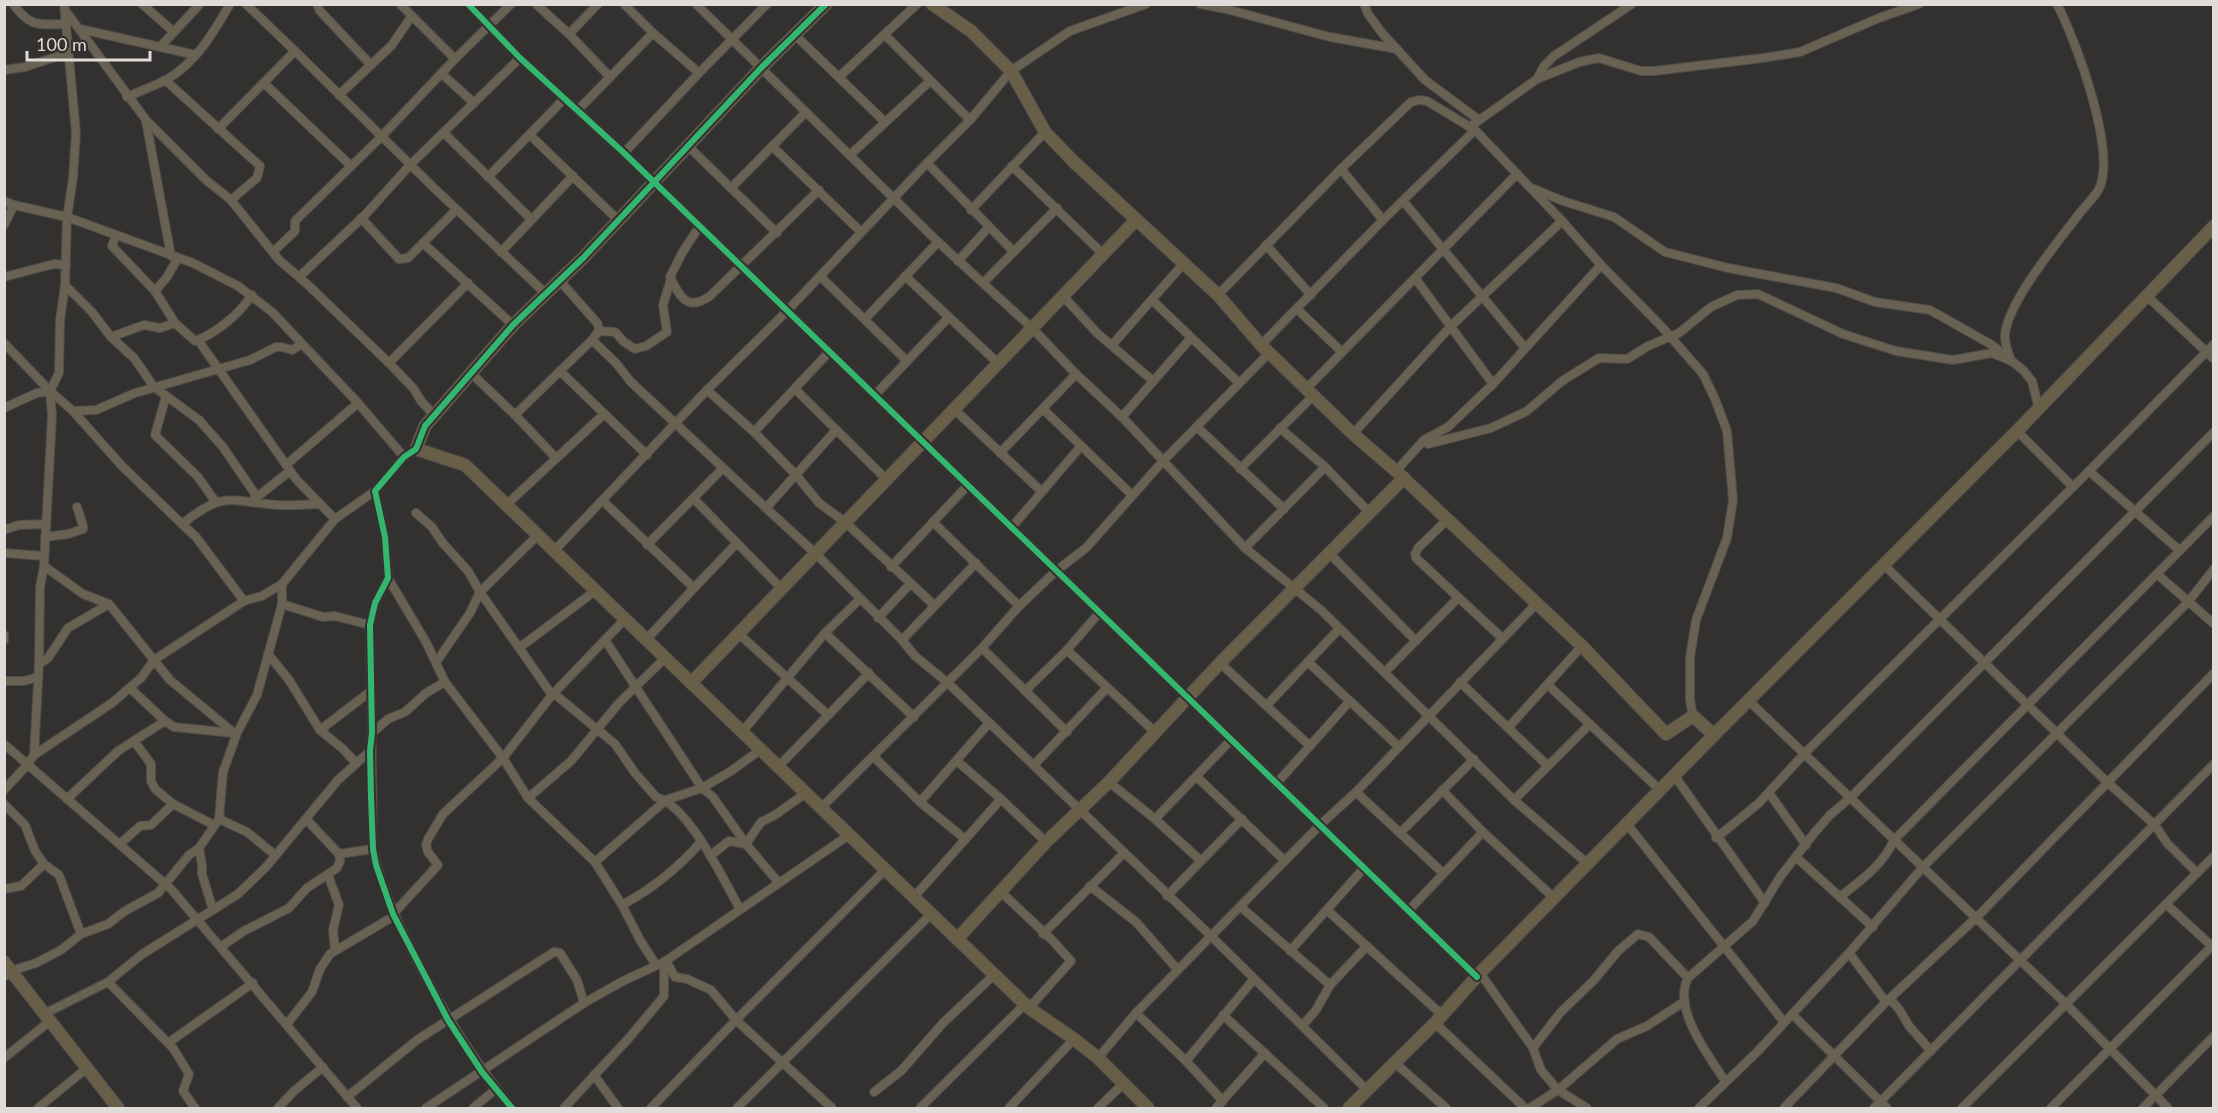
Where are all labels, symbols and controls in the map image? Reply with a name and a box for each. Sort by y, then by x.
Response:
scale bar [27,24,150,62]
text: 100 m [36,33,87,55]

